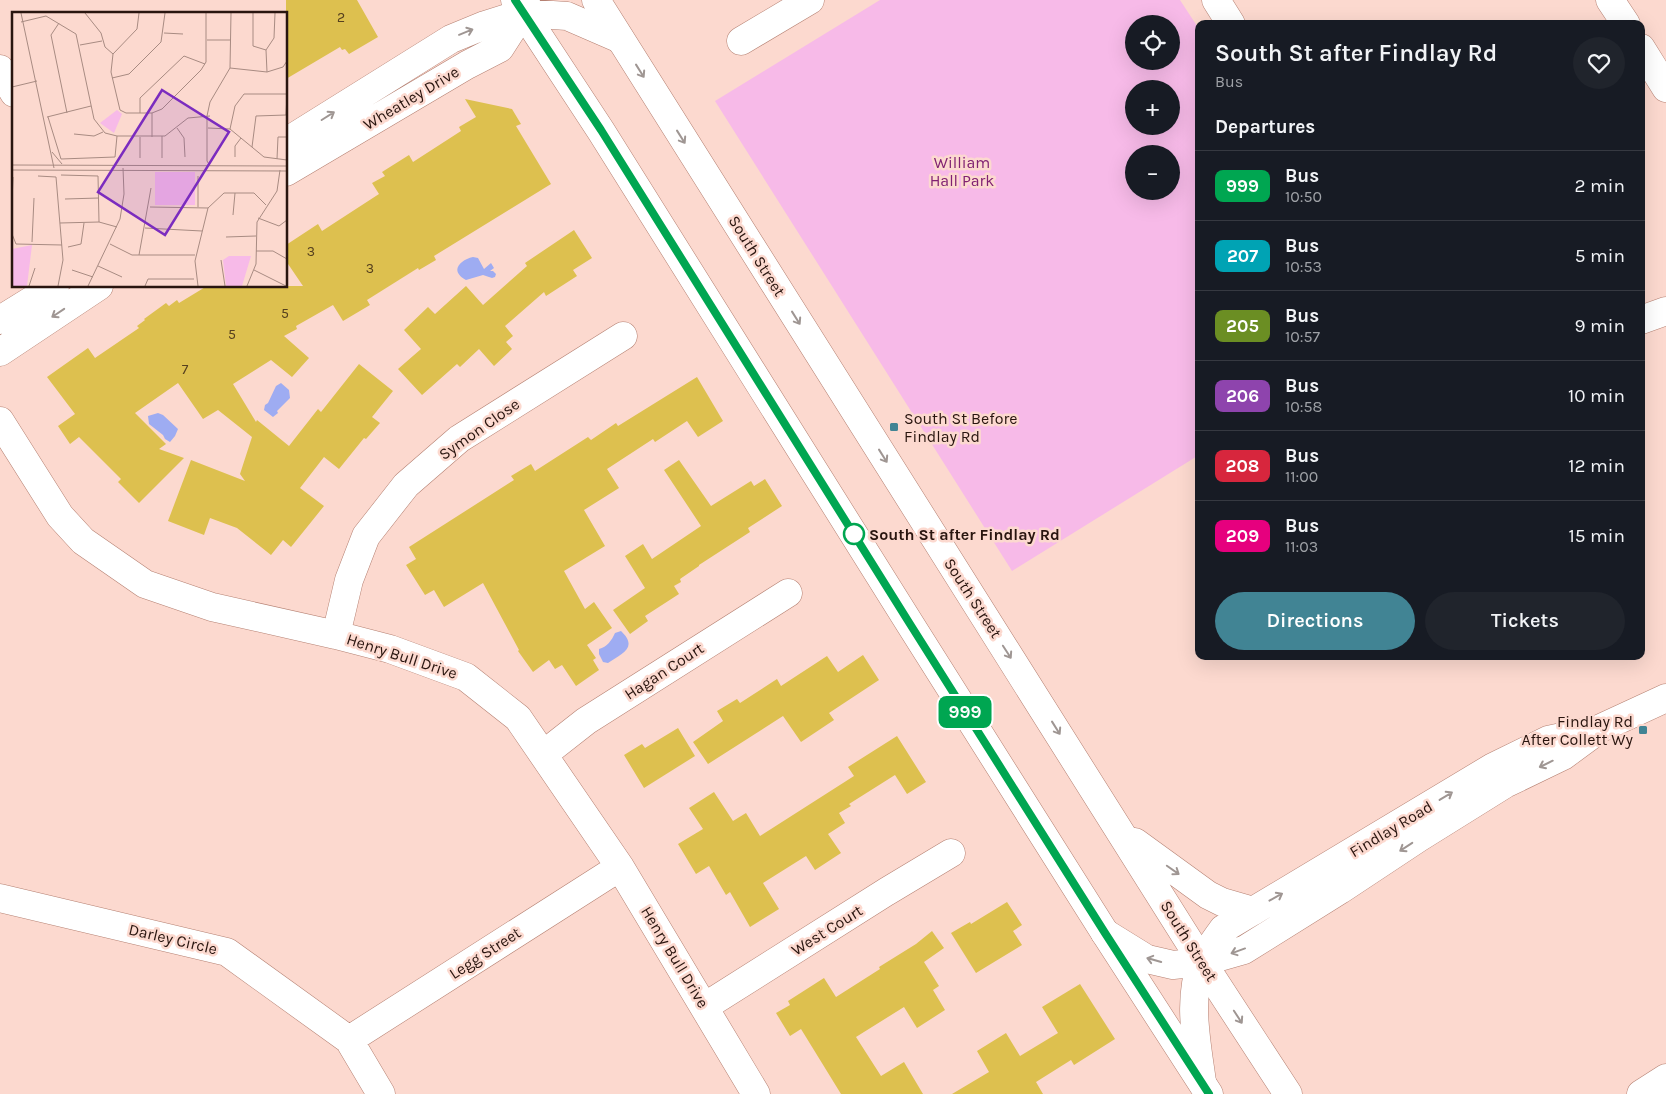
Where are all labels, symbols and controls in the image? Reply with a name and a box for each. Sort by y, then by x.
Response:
house number: 2 [337,9,345,26]
inset map [12,12,288,288]
map controls [1125,15,1180,200]
button: locate [1125,15,1180,70]
one-way arrow [458,27,473,37]
button: heart [1573,37,1625,89]
text: South St after Findlay Rd [1215,39,1497,67]
street label: Wheatley Drive [360,62,462,134]
one-way arrow [635,64,645,78]
text: Bus [1215,72,1243,91]
button: + [1125,80,1180,135]
one-way arrow [320,111,334,121]
text: Departures [1215,116,1315,138]
one-way arrow [677,129,687,143]
button: − [1125,145,1180,200]
park label: William Hall Park [930,153,994,190]
text: Bus [1285,165,1319,187]
text: 999 [1226,175,1259,197]
text: 2 min [1575,175,1625,197]
text: 10:50 [1285,187,1322,206]
street label: South Street [725,212,789,300]
text: Bus [1285,235,1319,257]
house number: 3 [307,243,315,260]
text: 207 [1227,245,1258,267]
text: 5 min [1575,245,1625,267]
text: 10:53 [1285,257,1322,276]
house number: 3 [366,260,374,277]
house number: 5 [281,305,289,322]
text: Bus [1285,305,1319,327]
one-way arrow [52,308,66,318]
one-way arrow [792,311,802,325]
text: 205 [1226,315,1259,337]
text: 9 min [1575,315,1625,337]
house number: 5 [228,326,236,343]
text: 10:57 [1285,327,1320,346]
house number: 7 [182,361,189,378]
text: Bus [1285,375,1319,397]
text: 206 [1226,385,1259,407]
text: 10 min [1568,385,1625,407]
street label: Symon Close [435,394,523,464]
text: 10:58 [1285,397,1322,416]
place label: South St Before Findlay Rd [904,409,1017,446]
marker: South St Before Findlay Rd [888,421,900,433]
text: Bus [1285,445,1319,467]
one-way arrow [878,449,888,463]
text: 208 [1226,455,1259,477]
text: 12 min [1568,455,1625,477]
text: 11:00 [1285,467,1318,486]
text: Bus [1285,515,1319,537]
marker: South St after Findlay Rd [843,523,865,545]
place label: South St after Findlay Rd [869,525,1060,544]
text: 209 [1226,525,1259,547]
text: 15 min [1569,525,1625,547]
text: 11:03 [1285,537,1318,556]
street label: South Street [940,554,1006,642]
button: Directions [1215,592,1415,650]
button: Tickets [1425,592,1625,650]
street label: Henry Bull Drive [344,629,460,683]
street label: Hagan Court [621,638,707,704]
one-way arrow [1003,645,1013,659]
line badge: 999 [936,696,994,728]
text: 999 [949,701,981,723]
place label: Findlay Rd After Collett Wy [1521,712,1634,749]
one-way arrow [1051,721,1061,735]
marker: Findlay Rd After Collett Wy [1637,724,1649,736]
one-way arrow [1538,759,1553,769]
one-way arrow [1438,790,1452,800]
street label: Findlay Road [1346,797,1436,861]
one-way arrow [1399,842,1413,852]
one-way arrow [1166,865,1180,875]
one-way arrow [1269,892,1283,902]
street label: South Street [1157,897,1221,985]
street label: West Court [788,901,866,959]
street label: Henry Bull Drive [637,903,713,1011]
street label: Darley Circle [127,920,219,958]
street label: Legg Street [446,923,524,983]
one-way arrow [1231,947,1246,956]
one-way arrow [1147,955,1163,965]
one-way arrow [1234,1010,1244,1024]

